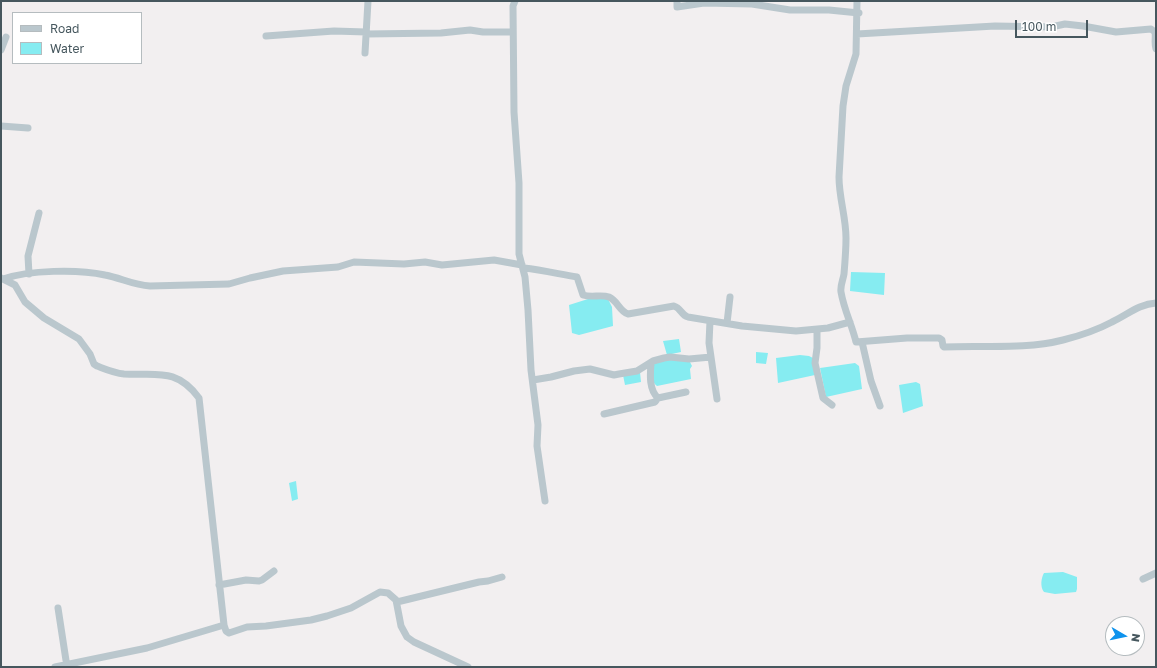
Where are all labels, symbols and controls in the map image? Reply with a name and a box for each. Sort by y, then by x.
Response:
legend [12,12,142,64]
scale bar [1017,12,1090,38]
text: 100 m [1022,19,1056,34]
text: Road [50,21,79,36]
text: Water [50,41,84,56]
north arrow [1105,616,1145,656]
text: N [1129,633,1143,643]

